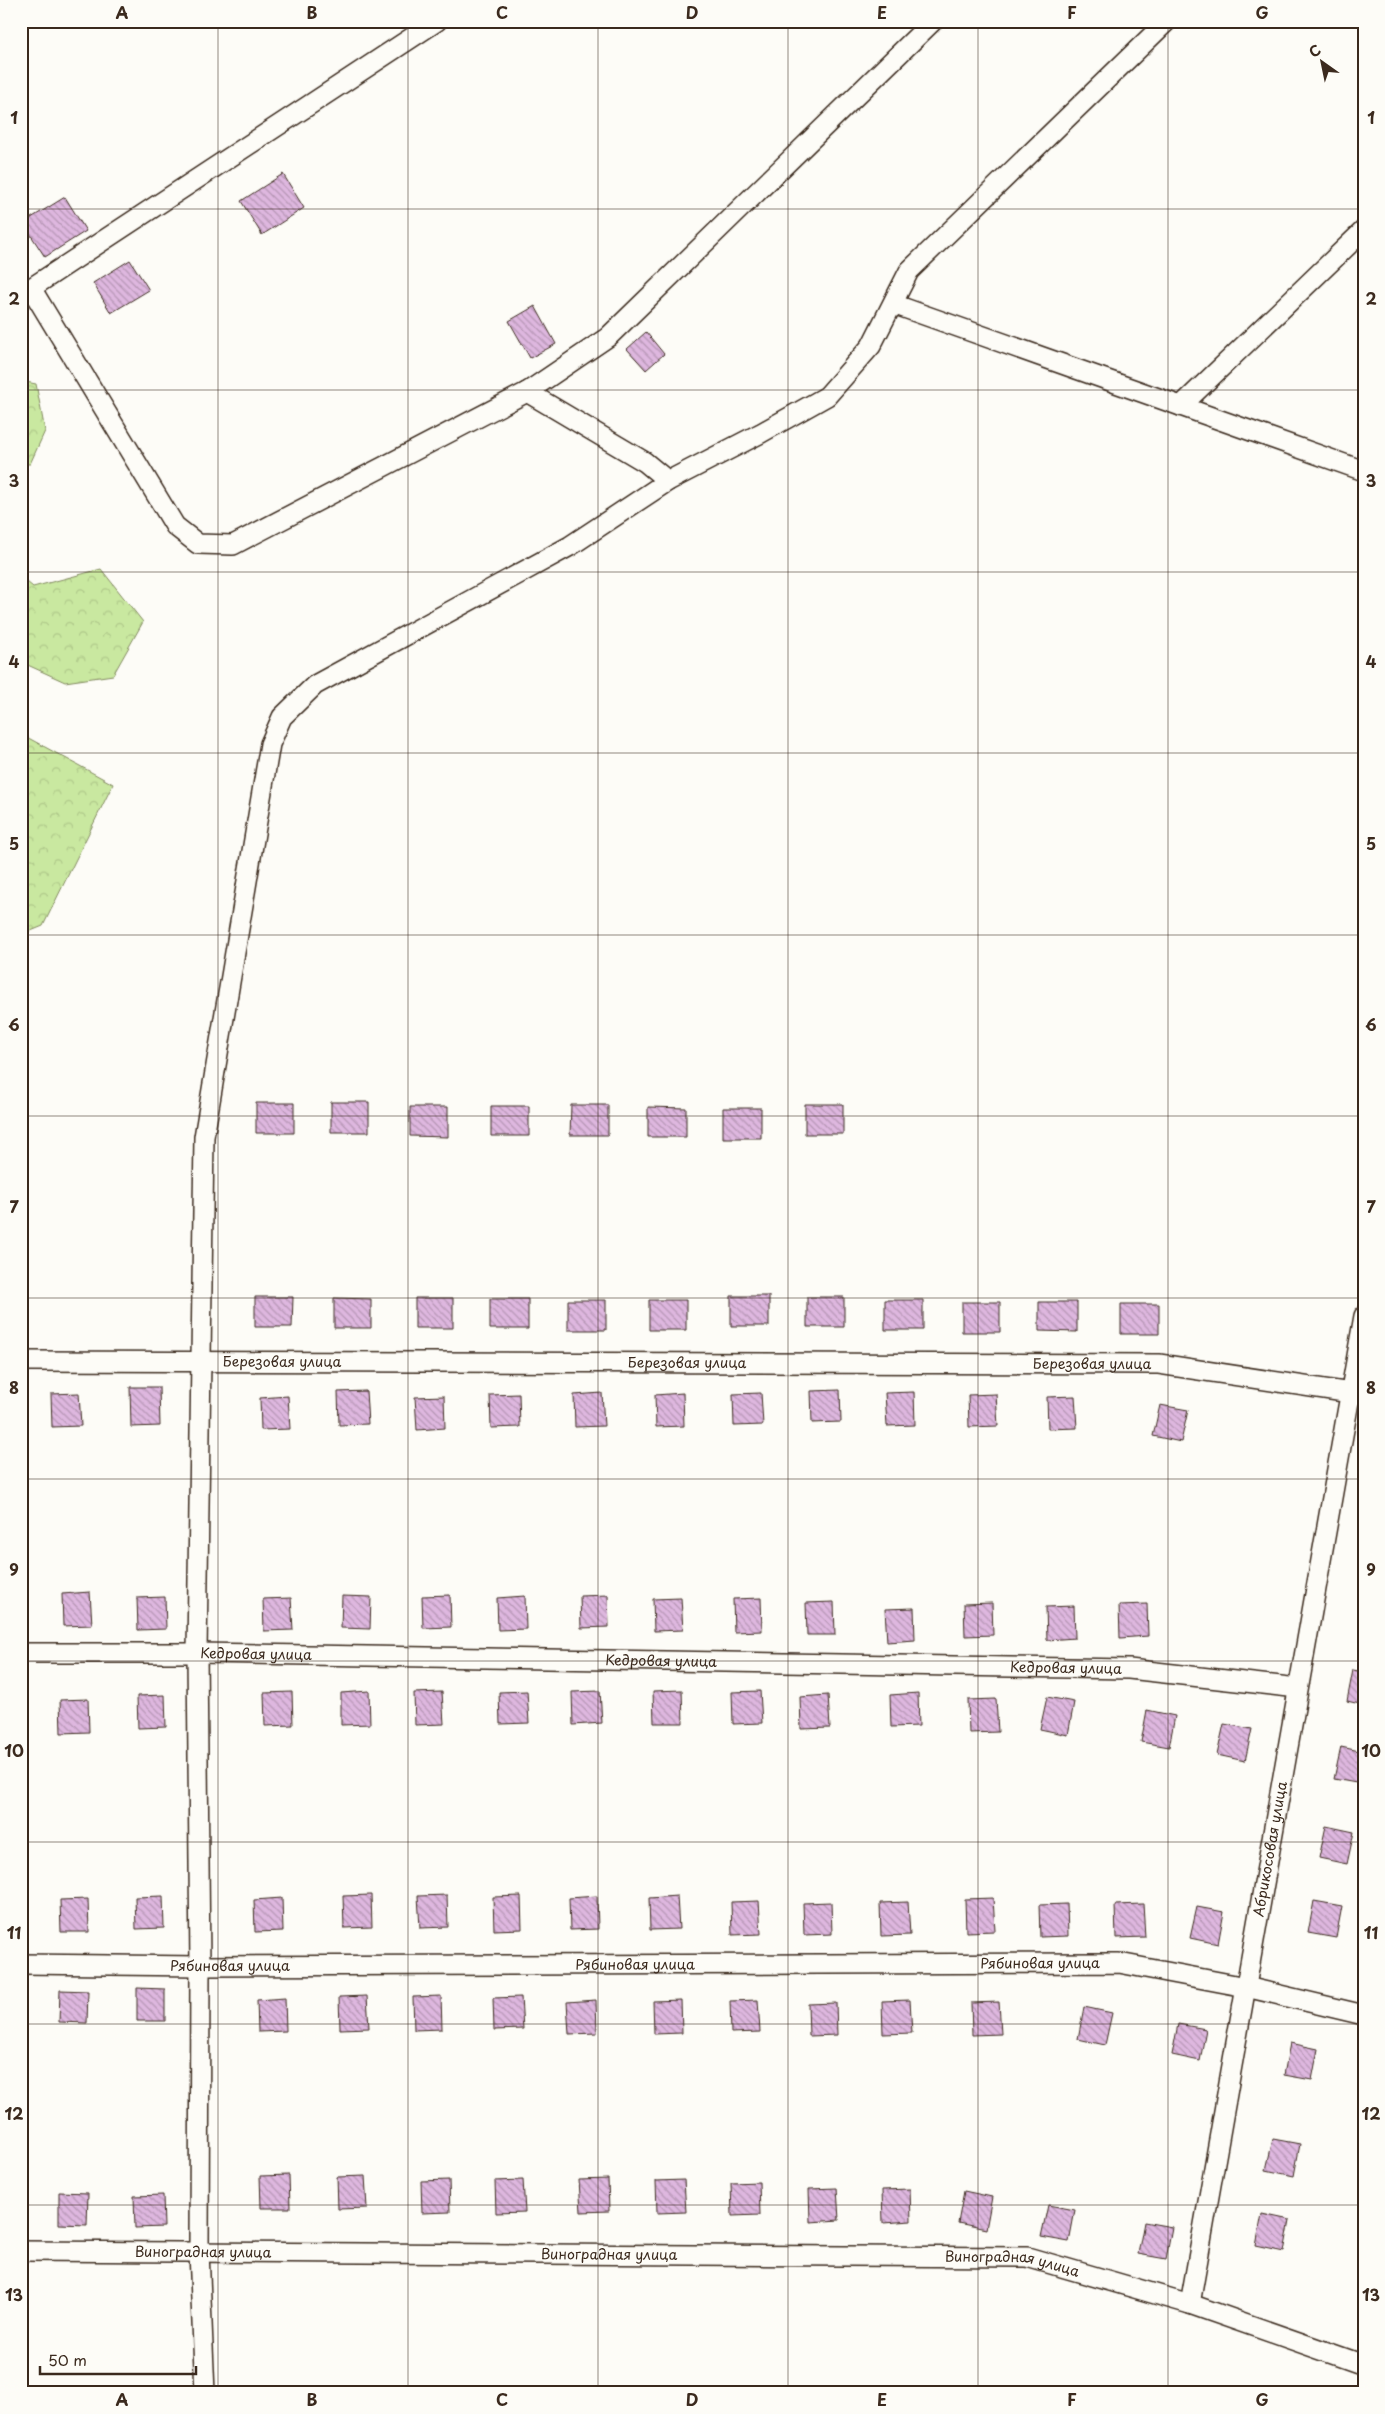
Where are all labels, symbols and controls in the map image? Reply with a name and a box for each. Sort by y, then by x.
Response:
text: A [116,0,129,24]
text: B [307,0,318,24]
text: C [496,0,508,24]
text: D [686,0,698,24]
text: E [877,0,887,24]
text: F [1067,0,1077,24]
text: G [1255,0,1269,24]
north arrow [1298,38,1348,88]
text: С [1305,39,1325,62]
text: 1 [10,105,18,129]
text: 1 [1367,105,1375,129]
text: 2 [8,286,20,310]
text: 2 [1365,286,1377,310]
text: 3 [9,468,19,492]
text: 3 [1366,468,1376,492]
text: 4 [9,649,20,673]
text: 4 [1366,649,1377,673]
text: 5 [9,831,19,855]
text: 5 [1366,831,1376,855]
text: 6 [8,1012,20,1036]
text: 6 [1365,1012,1377,1036]
text: 7 [9,1194,19,1218]
text: 7 [1366,1194,1376,1218]
street label: Березовая улица [223,1351,341,1372]
street label: Березовая улица [628,1352,746,1373]
street label: Березовая улица [1033,1353,1151,1374]
text: 8 [9,1375,19,1399]
text: 8 [1366,1375,1376,1399]
text: 9 [9,1557,19,1581]
text: 9 [1366,1557,1376,1581]
street label: Кедровая улица [200,1642,312,1665]
street label: Кедровая улица [605,1649,717,1672]
street label: Кедровая улица [1010,1656,1122,1679]
text: 10 [4,1738,24,1762]
text: 10 [1361,1738,1381,1762]
street label: Абрикосовая улица [1247,1779,1292,1918]
text: 11 [7,1920,21,1944]
text: 11 [1364,1920,1378,1944]
street label: Рябиновая улица [980,1952,1100,1973]
street label: Рябиновая улица [575,1953,695,1975]
street label: Рябиновая улица [170,1955,290,1976]
text: 12 [5,2101,23,2125]
text: 12 [1362,2101,1380,2125]
street label: Виноградная улица [135,2241,271,2262]
street label: Виноградная улица [541,2243,677,2265]
street label: Виноградная улица [945,2246,1082,2282]
text: 13 [5,2282,23,2306]
text: 13 [1362,2282,1380,2306]
scale bar [40,2344,196,2376]
text: 50 m [48,2348,87,2371]
text: A [116,2387,129,2411]
text: B [307,2387,318,2411]
text: C [496,2387,508,2411]
text: D [686,2387,698,2411]
text: E [877,2387,887,2411]
text: F [1067,2387,1077,2411]
text: G [1255,2387,1269,2411]

